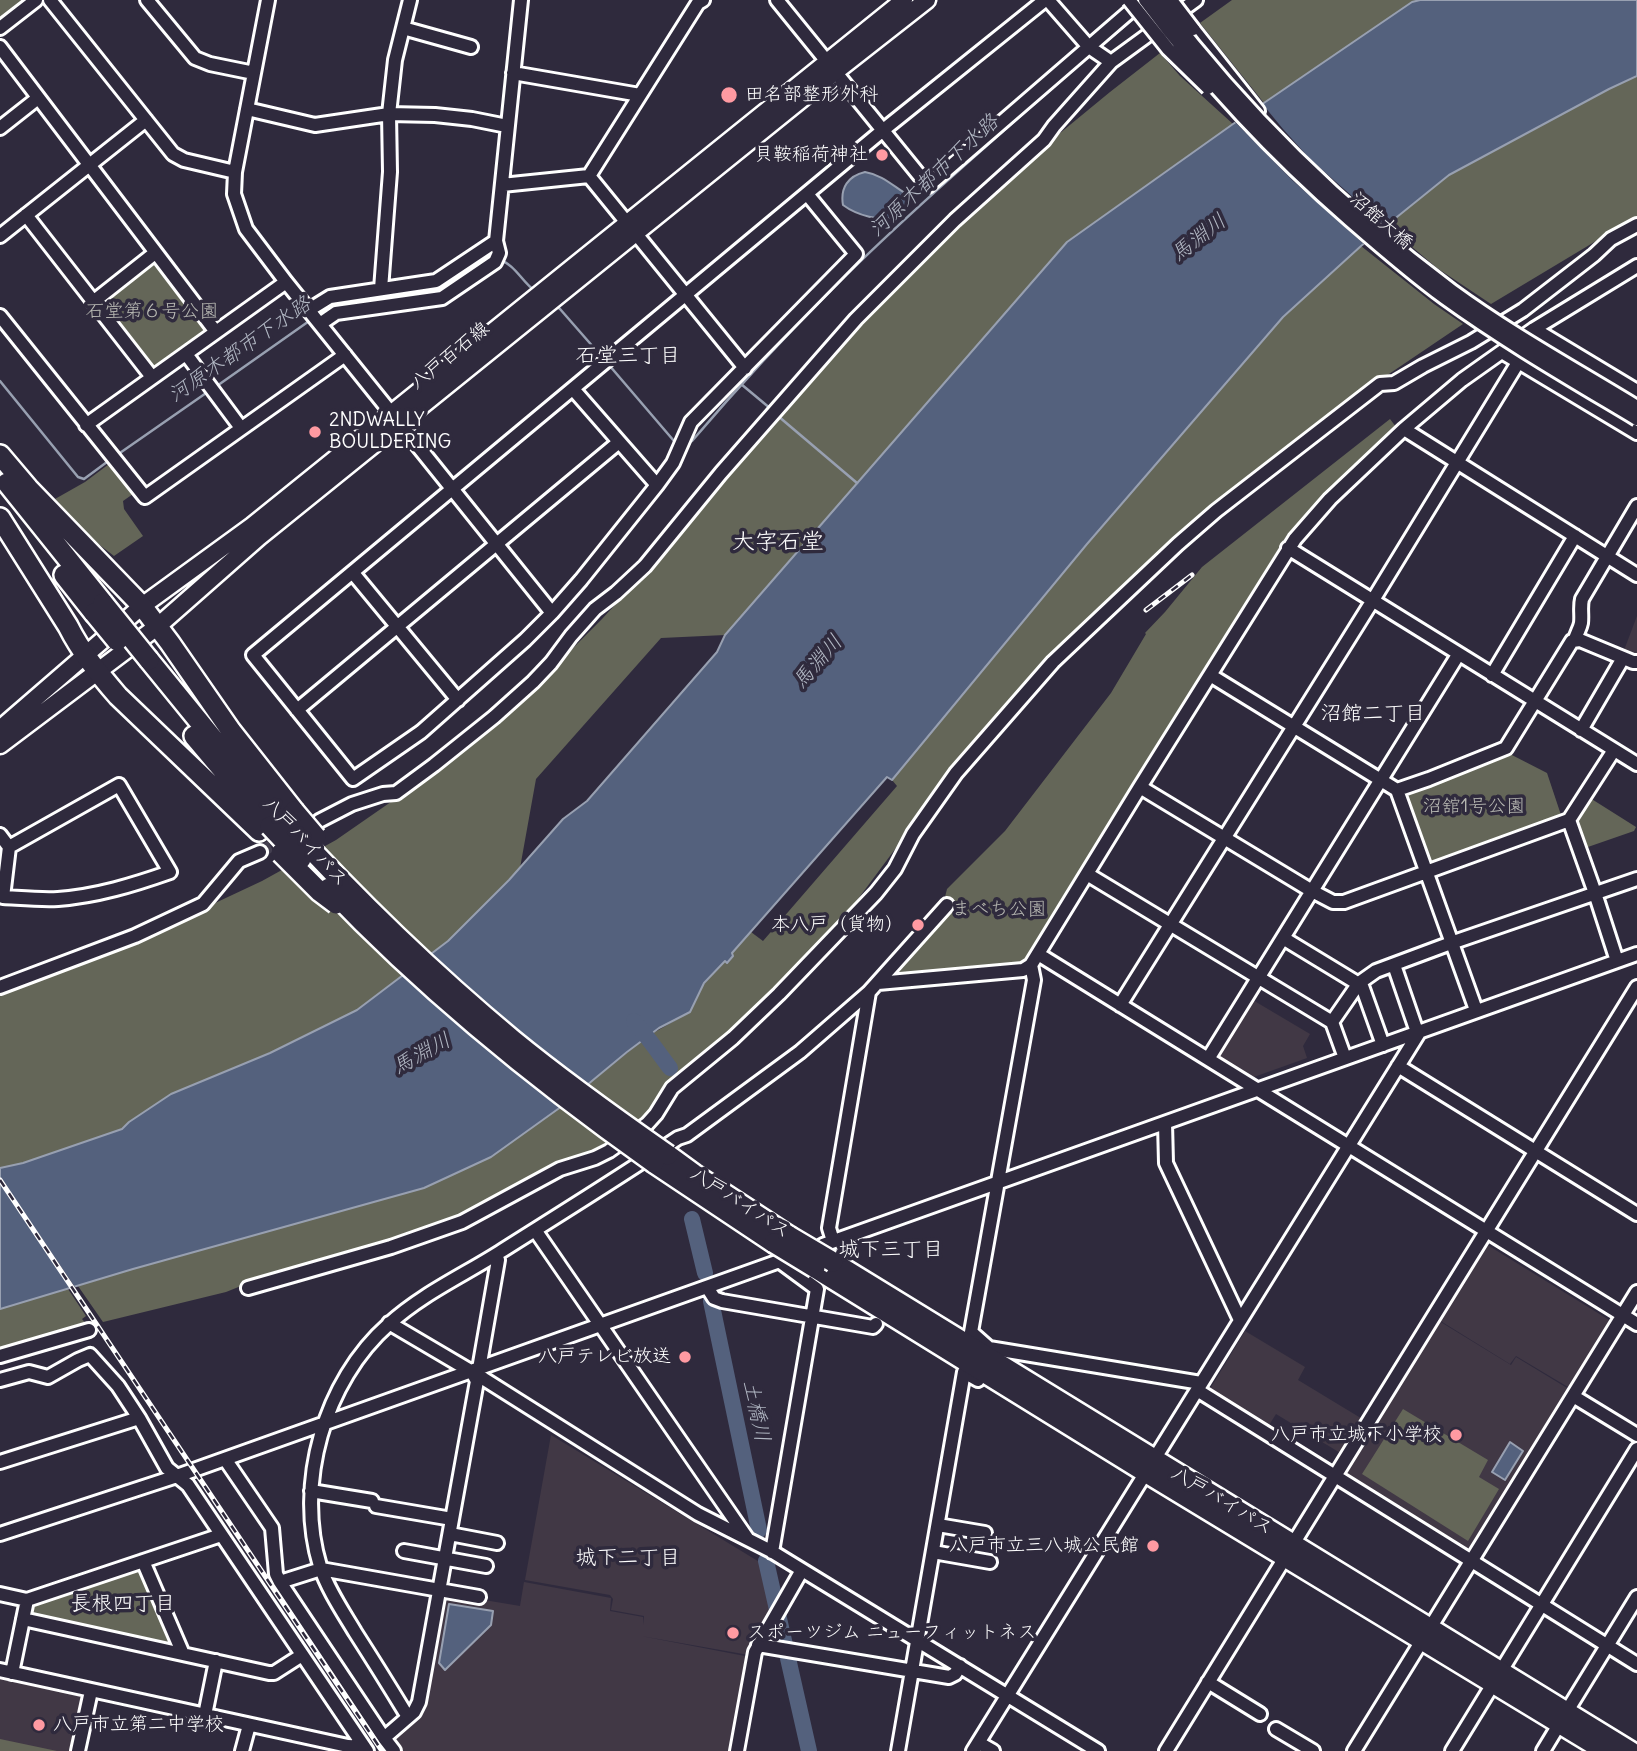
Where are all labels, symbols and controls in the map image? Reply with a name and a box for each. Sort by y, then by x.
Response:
place label: 田名部整形外科 [745,84,878,106]
marker: 田名部整形外科 [719,85,739,105]
water label: 河原木都市下水路 [864,109,1004,243]
place label: 貝鞍稲荷神社 [754,144,868,166]
marker: 貝鞍稲荷神社 [874,147,890,163]
street label: 沼館大橋 [1345,187,1417,255]
water label: 馬淵川 [1166,209,1232,267]
water label: 河原木都市下水路 [164,291,316,409]
park label: 石堂第６号公園 [86,301,218,323]
street label: 八戸百石線 [406,317,494,395]
district label: 石堂三丁目 [576,343,680,369]
place label: 2NDWALLY BOULDERING [329,410,451,454]
marker: 2NDWALLY BOULDERING [307,424,323,440]
district label: 大字石堂 [732,528,824,556]
water label: 馬淵川 [788,630,848,694]
district label: 沼館二丁目 [1321,701,1425,727]
street label: 八戸バイパス [258,793,352,891]
park label: 沼舘1号公園 [1423,796,1525,818]
park label: まべち公園 [952,899,1046,921]
place label: 本八戸（貨物） [771,914,904,936]
marker: 本八戸（貨物） [910,917,926,933]
water label: 馬淵川 [388,1028,456,1080]
street label: 八戸バイパス [686,1162,794,1244]
district label: 城下三丁目 [839,1237,943,1263]
place label: 八戸テレビ放送 [538,1346,671,1368]
marker: 八戸テレビ放送 [677,1349,693,1365]
water label: 土橋川 [737,1378,775,1444]
place label: 八戸市立城下小学校 [1271,1424,1442,1446]
marker: 八戸市立城下小学校 [1448,1427,1464,1443]
street label: 八戸バイパス [1167,1462,1277,1540]
place label: 八戸市立三八城公民館 [949,1535,1139,1557]
marker: 八戸市立三八城公民館 [1145,1538,1161,1554]
district label: 城下二丁目 [576,1545,680,1571]
district label: 長根四丁目 [71,1591,175,1617]
place label: スポーツジム ニューフィットネス [747,1622,1037,1644]
marker: スポーツジム ニューフィットネス [725,1625,741,1641]
place label: 八戸市立第二中学校 [53,1714,224,1736]
marker: 八戸市立第二中学校 [31,1717,47,1733]

